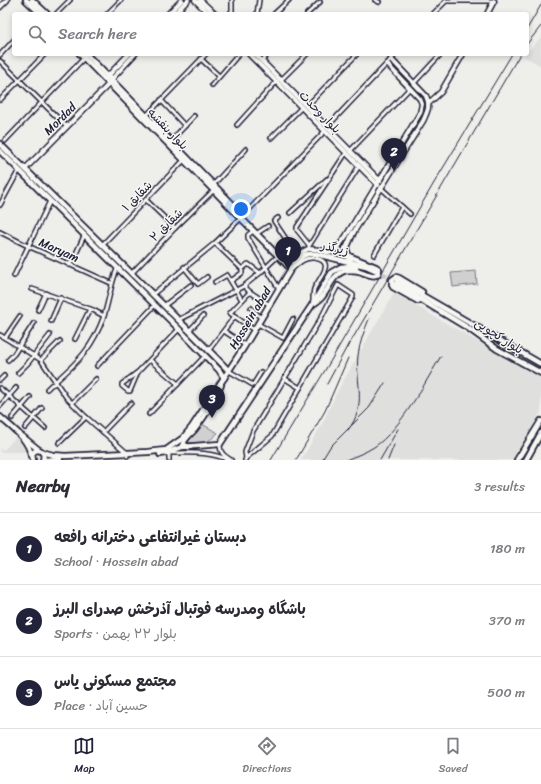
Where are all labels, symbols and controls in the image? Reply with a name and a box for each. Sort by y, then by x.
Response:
search box [12,12,529,56]
text: Search here [58,21,137,47]
icon: search [26,23,48,45]
street label: بلوار وحدت [293,85,347,139]
street label: Mordad [38,97,82,141]
street label: بلوار بنفشه [142,103,194,155]
pin: 2 [381,138,407,171]
street label: شقایق ۱ [116,175,158,217]
your location [231,199,251,219]
street label: شقایق ۲ [144,203,188,247]
street label: Maryam [35,231,83,269]
street label: زیرگذر [318,234,351,262]
pin: 1 [275,237,301,270]
street label: Hossein abad [223,282,278,354]
street label: بلوار کچویی [470,312,528,360]
pin: 3 [199,385,225,418]
text: Nearby [16,471,70,501]
text: 3 results [474,475,525,498]
text: دبستان غیرانتفاعی دخترانه رافعه [54,524,247,550]
text: 1 [26,537,32,560]
text: 180 m [490,537,525,560]
text: School · Hossein abad [54,550,178,573]
text: باشگاه ومدرسه فوتبال آذرخش صدرای البرز [54,596,306,622]
text: 2 [25,609,33,632]
text: 370 m [489,609,525,632]
text: Sports · بلوار ۲۲ بهمن [54,622,177,645]
text: مجتمع مسکونی یاس [54,668,177,694]
text: 3 [25,681,33,704]
text: 500 m [487,681,525,704]
text: Place · حسین آباد [54,694,148,717]
tab: Map [73,735,95,778]
tab: Directions [242,735,292,778]
tab: Saved [439,735,468,778]

